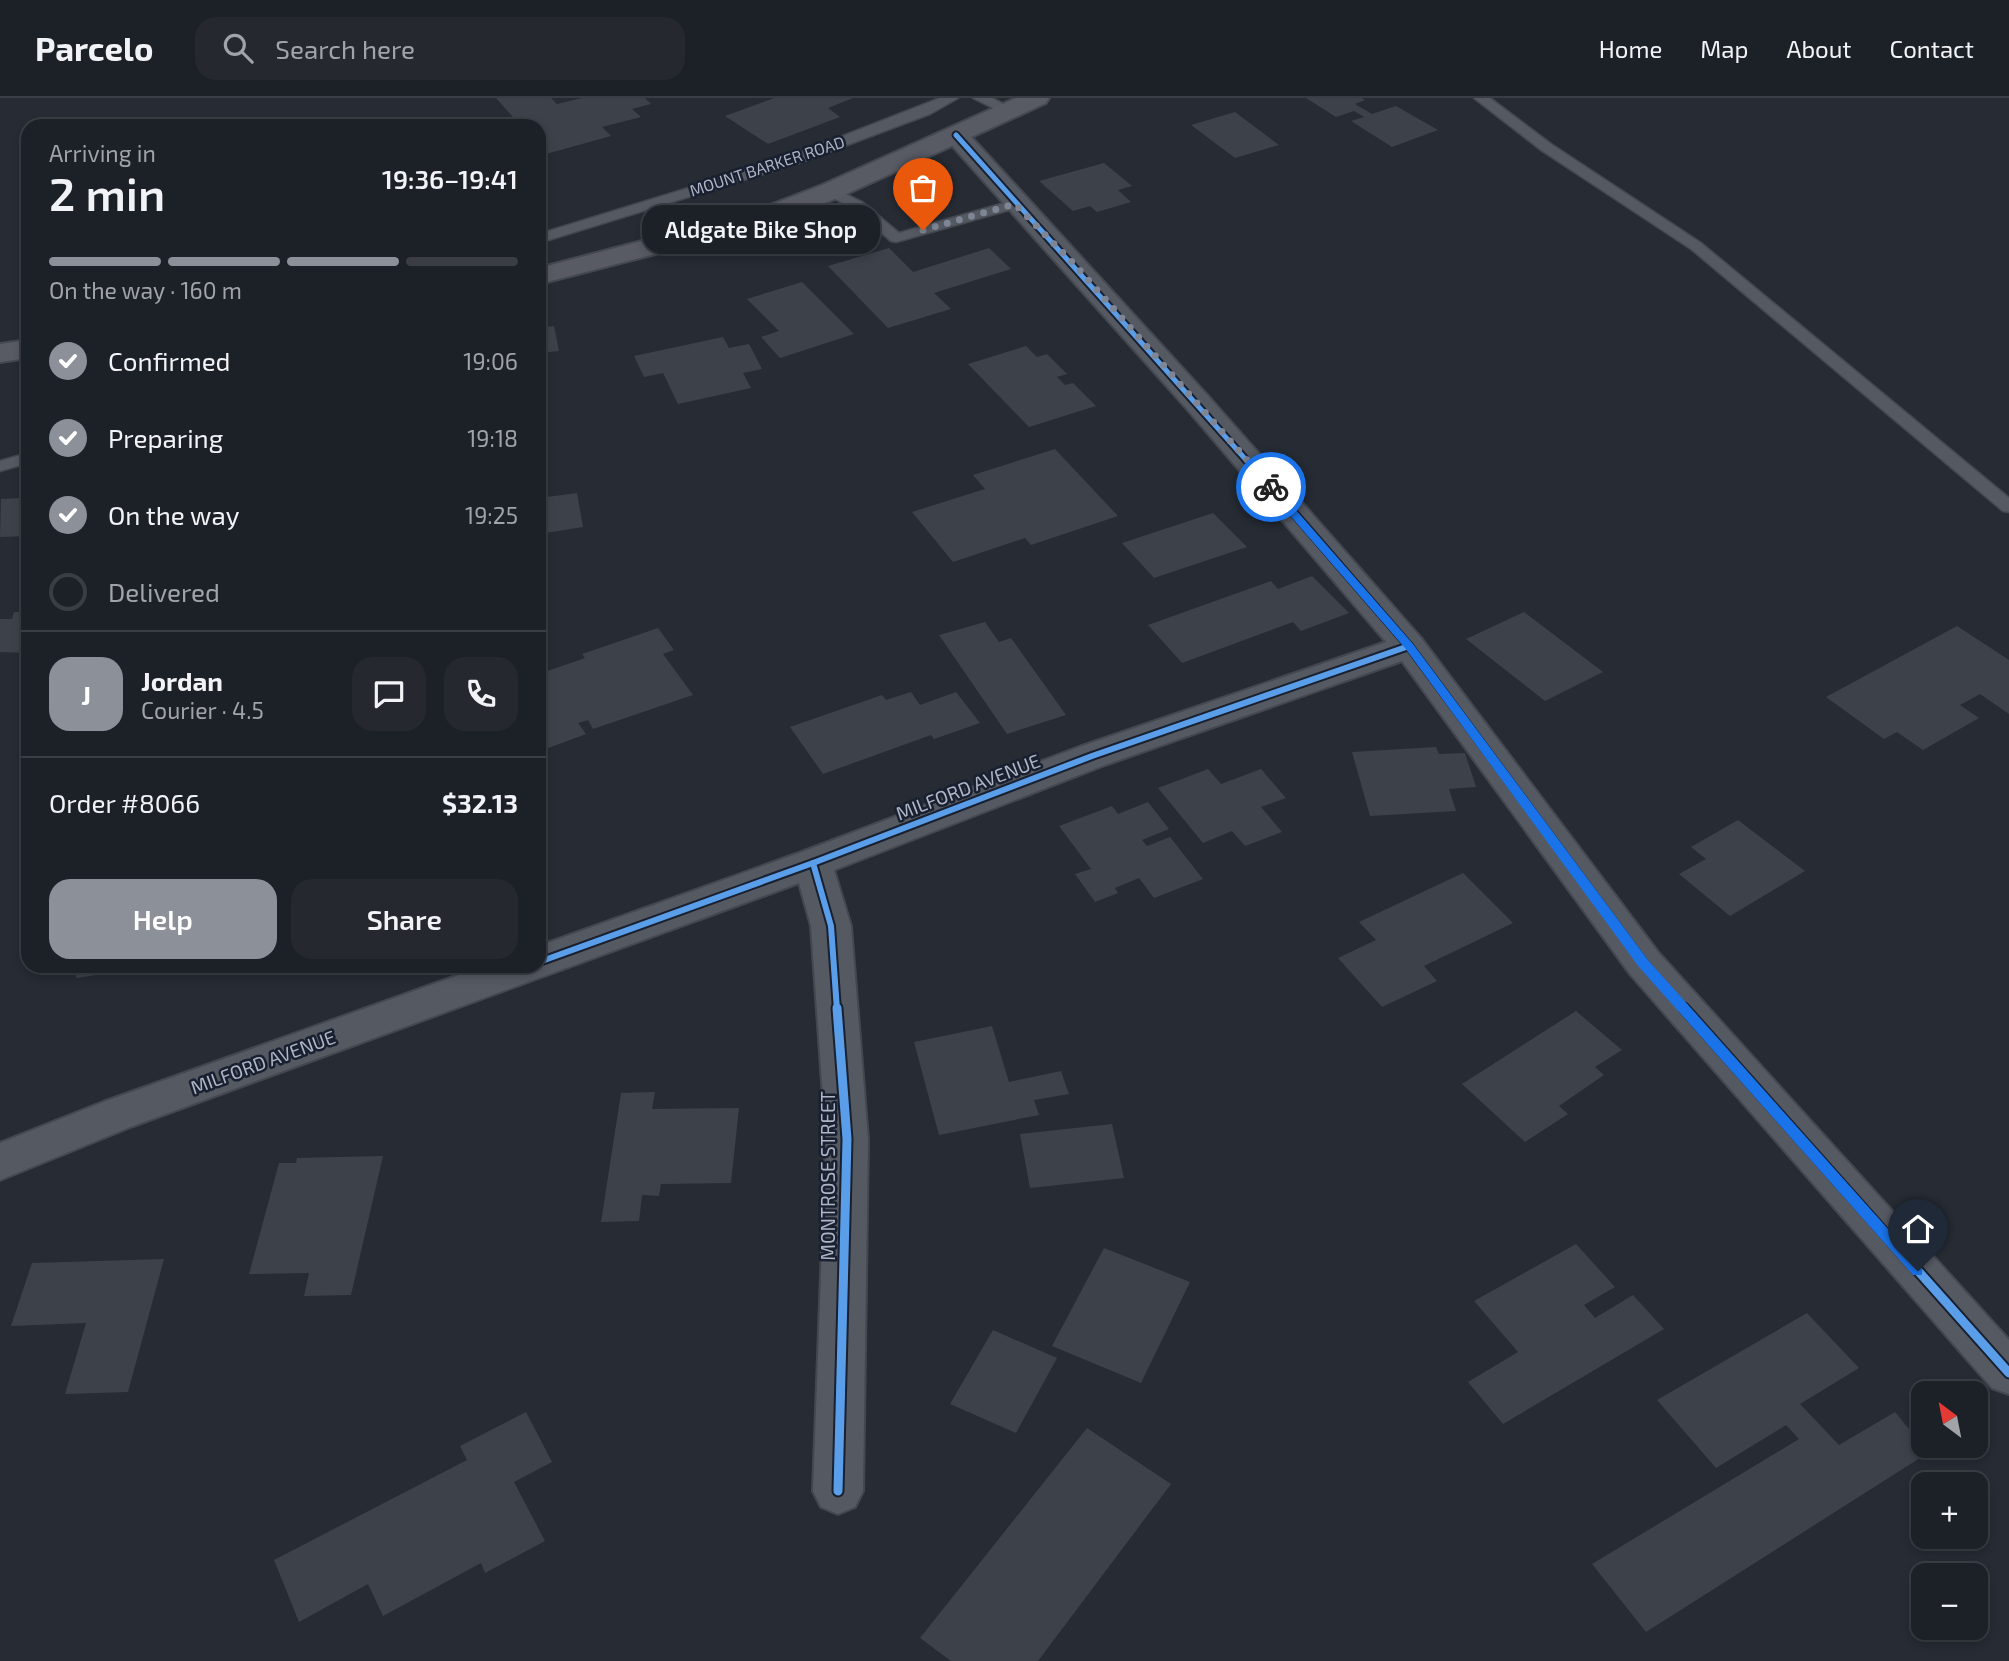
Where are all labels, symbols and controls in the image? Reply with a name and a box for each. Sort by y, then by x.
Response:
search box [195,17,685,80]
text: Parcelo [35,28,153,68]
icon: search [219,29,257,67]
text: Search here [275,33,415,64]
text: Home [1599,34,1662,63]
text: Map [1700,34,1748,63]
text: About [1786,34,1852,63]
text: Contact [1890,34,1974,63]
street label: MOUNT BARKER ROAD [687,131,847,200]
text: Arriving in [49,139,156,167]
pin [893,158,953,230]
text: 19:36–19:41 [382,163,518,194]
text: 2 min [49,165,165,220]
icon: bag [904,169,942,207]
callout: Aldgate Bike Shop [643,206,881,254]
text: Aldgate Bike Shop [665,215,857,243]
text: On the way · 160 m [49,276,242,304]
icon: check [49,342,87,380]
text: Confirmed [108,345,231,376]
text: 19:06 [463,347,518,375]
icon: check [49,419,87,457]
text: Preparing [108,422,223,453]
text: 19:18 [467,424,518,452]
courier [1236,452,1306,522]
icon: bike [1252,468,1290,506]
icon: check [49,496,87,534]
text: On the way [108,499,239,530]
text: 19:25 [465,501,518,529]
text: Delivered [108,576,220,607]
button: chat [352,657,426,731]
button: phone [444,657,518,731]
text: Jordan [141,665,223,696]
text: J [81,679,91,710]
text: Courier · 4.5 [141,696,264,724]
street label: MILFORD AVENUE [893,748,1043,825]
text: Order #8066 [49,787,200,818]
text: $32.13 [442,787,518,818]
button: Help [49,879,277,959]
button: Share [291,879,518,959]
street label: MILFORD AVENUE [187,1025,338,1098]
street label: MONTROSE STREET [816,1091,839,1261]
pin [1888,1199,1948,1271]
icon: home [1899,1210,1937,1248]
north arrow [1911,1381,1988,1458]
map controls [1911,1381,1988,1640]
button: + [1911,1472,1988,1549]
button: − [1911,1563,1988,1640]

